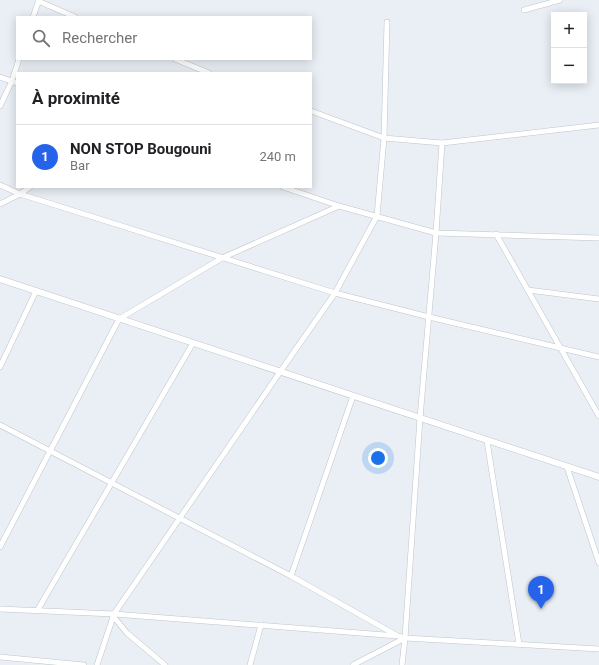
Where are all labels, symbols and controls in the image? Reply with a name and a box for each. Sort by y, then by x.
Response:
map controls [551,12,587,84]
button: + [551,12,587,48]
search box [16,16,312,60]
icon: search [30,27,52,49]
text: Rechercher [62,29,137,47]
button: − [551,48,587,84]
text: À proximité [32,88,120,108]
text: NON STOP Bougouni [70,140,212,158]
text: 1 [41,149,49,164]
text: 240 m [259,149,296,164]
text: Bar [70,158,90,173]
your location [368,448,388,468]
pin: 1 [528,576,554,609]

